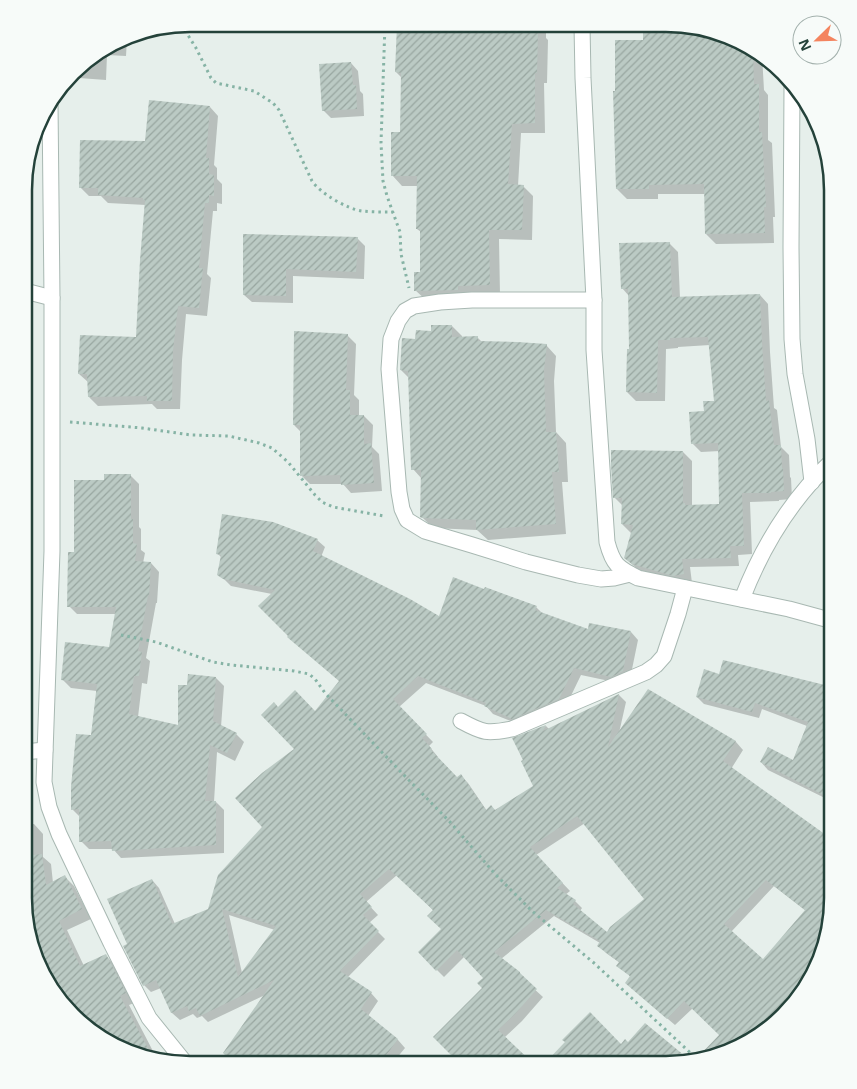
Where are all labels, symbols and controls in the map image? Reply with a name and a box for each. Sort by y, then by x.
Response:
north arrow [792,15,842,65]
text: N [794,36,816,54]

